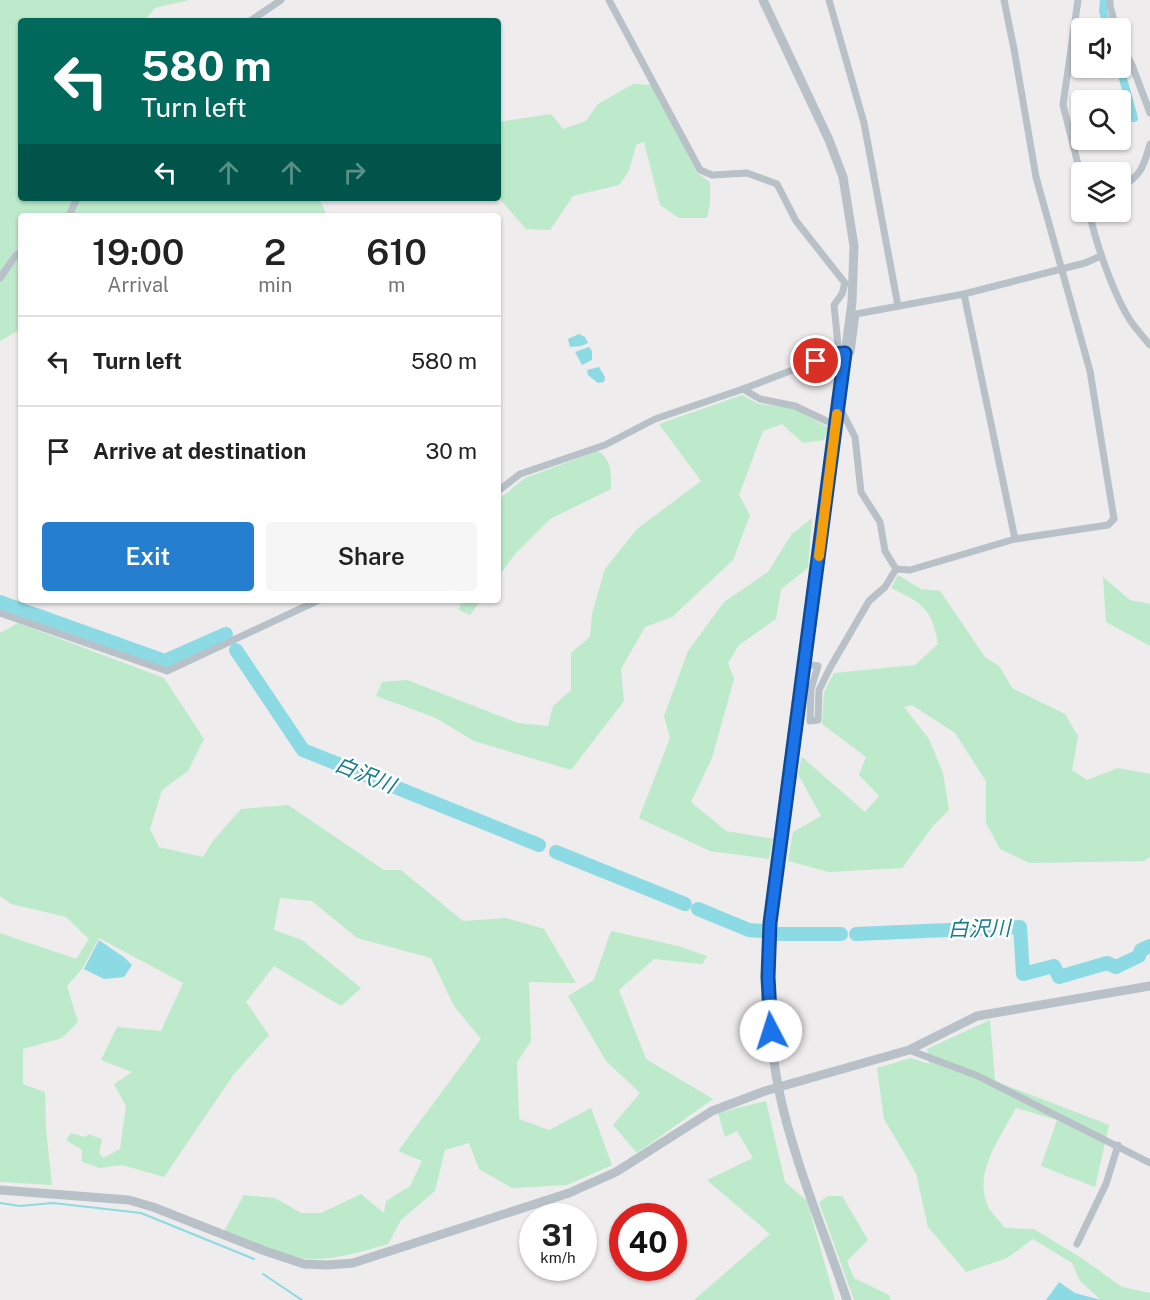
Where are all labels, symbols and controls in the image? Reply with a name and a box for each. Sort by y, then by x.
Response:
map controls [1071,18,1131,222]
button: sound [1071,18,1131,78]
text: 580 m [141,41,272,90]
icon: left [42,42,120,120]
button: search [1071,90,1131,150]
text: Turn left [141,91,247,123]
icon: left [149,156,182,189]
icon: ahead [212,156,245,189]
icon: ahead [275,156,308,189]
icon: right [338,156,371,189]
button: layers [1071,162,1131,222]
text: 19:00 [92,231,184,273]
text: 2 [264,231,286,273]
text: 610 [366,231,427,273]
text: Arrival [107,273,169,297]
text: min [258,273,292,297]
text: m [388,273,405,297]
pin [790,335,841,386]
icon: arrive [799,344,832,377]
icon: left [42,345,75,378]
text: Turn left [93,348,182,374]
text: 580 m [411,348,477,374]
icon: arrive [42,435,75,468]
text: Arrive at destination [93,438,306,464]
text: 30 m [425,438,477,464]
button: Exit [42,522,254,591]
button: Share [266,522,477,591]
water label: 白沢川 [331,751,401,799]
water label: 白沢川 [947,915,1013,942]
position arrow [739,999,803,1063]
speed limit sign: 40 [609,1203,687,1281]
text: 31 [542,1217,574,1253]
text: km/h [540,1249,576,1266]

